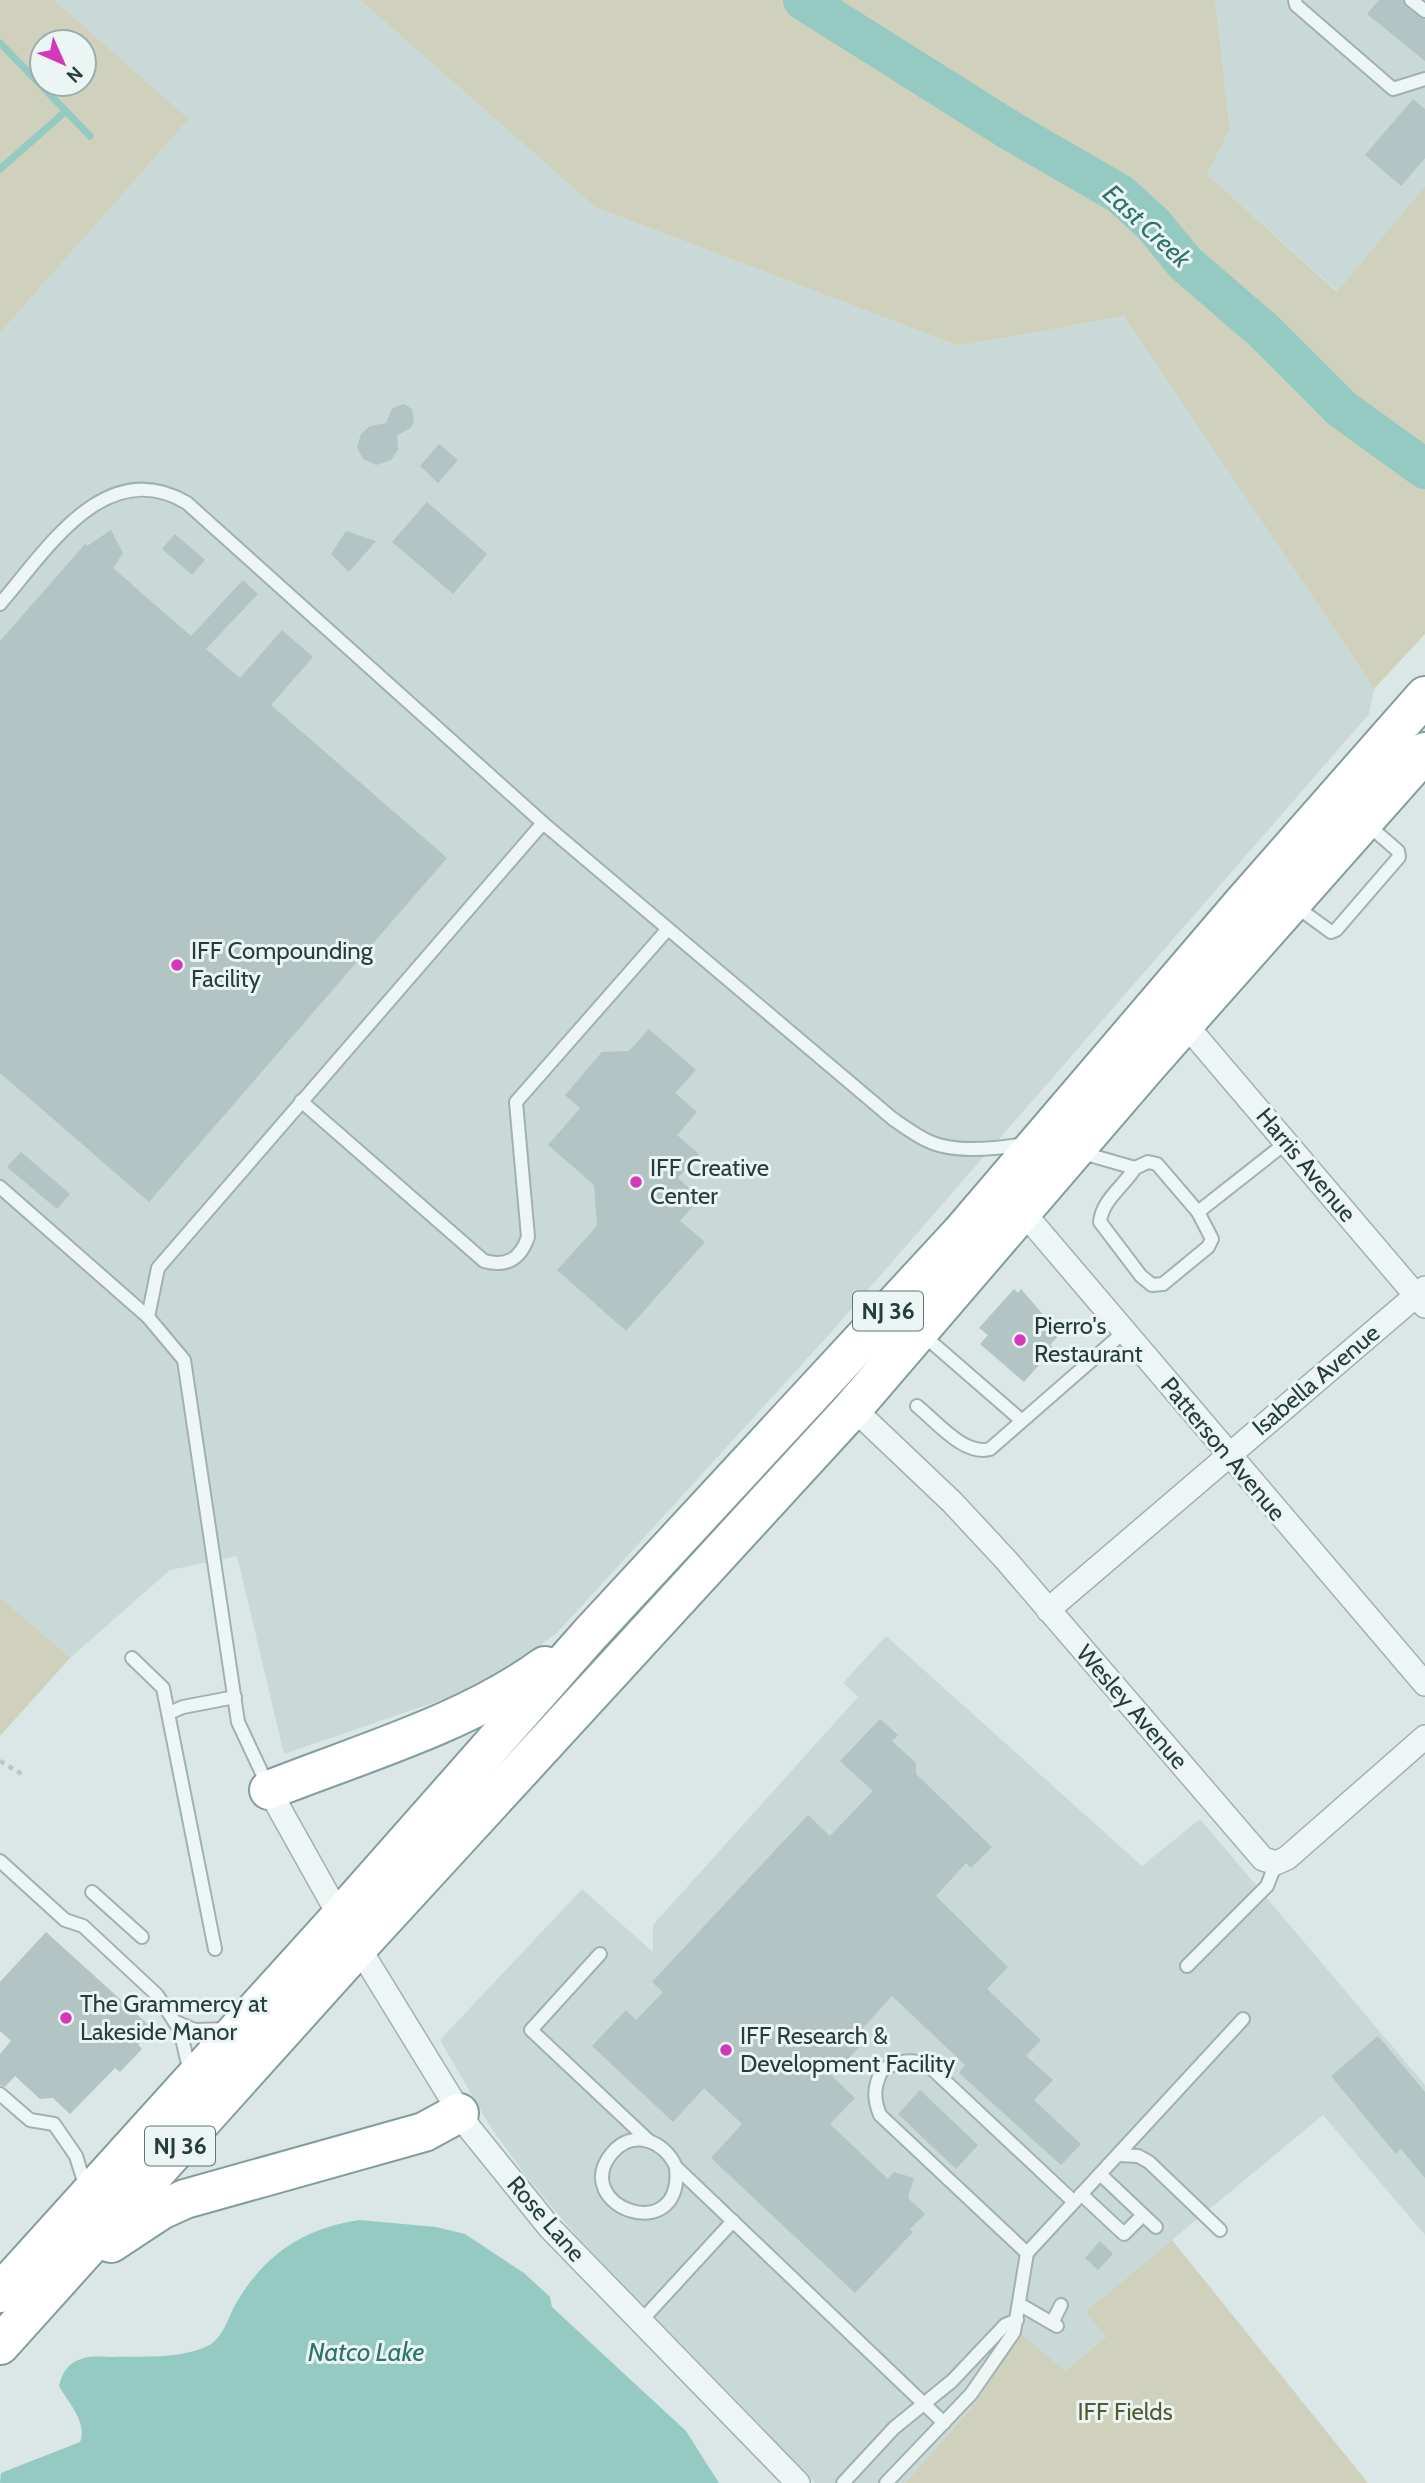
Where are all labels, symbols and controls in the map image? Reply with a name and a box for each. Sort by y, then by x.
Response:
north arrow [28,28,98,98]
text: N [62,62,88,88]
water label: East Creek [1097,177,1198,275]
place label: IFF Compounding Facility [191,936,374,993]
marker: IFF Compounding Facility [169,957,185,973]
street label: Harris Avenue [1250,1102,1362,1228]
place label: IFF Creative Center [650,1153,769,1210]
marker: IFF Creative Center [628,1174,644,1190]
road number: NJ 36 [853,1292,923,1330]
place label: Pierro's Restaurant [1034,1311,1143,1368]
street label: Isabella Avenue [1246,1318,1385,1441]
marker: Pierro's Restaurant [1012,1332,1028,1348]
street label: Patterson Avenue [1155,1371,1292,1526]
street label: Wesley Avenue [1070,1639,1194,1775]
place label: The Grammercy at Lakeside Manor [80,1989,268,2046]
marker: The Grammercy at Lakeside Manor [58,2010,74,2026]
place label: IFF Research & Development Facility [740,2021,955,2078]
marker: IFF Research & Development Facility [718,2042,734,2058]
road number: NJ 36 [145,2126,215,2166]
street label: Rose Lane [501,2170,591,2267]
water label: Natco Lake [308,2336,424,2368]
park label: IFF Fields [1077,2397,1173,2426]

